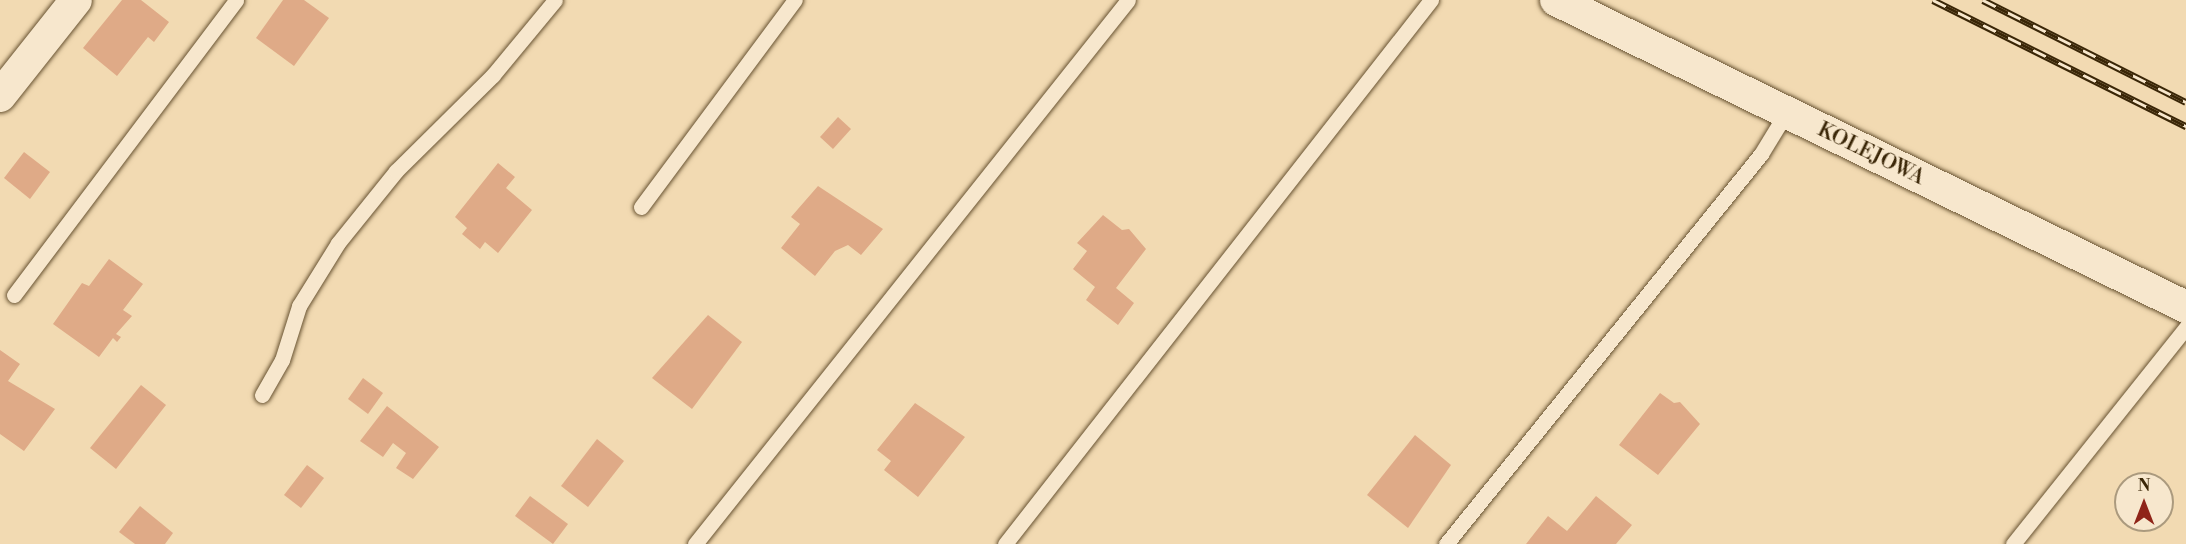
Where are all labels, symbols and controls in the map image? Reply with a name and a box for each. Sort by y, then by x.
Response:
street label: KOLEJOWA [1813,117,1929,191]
north arrow [2114,472,2174,532]
text: N [2138,476,2150,496]

